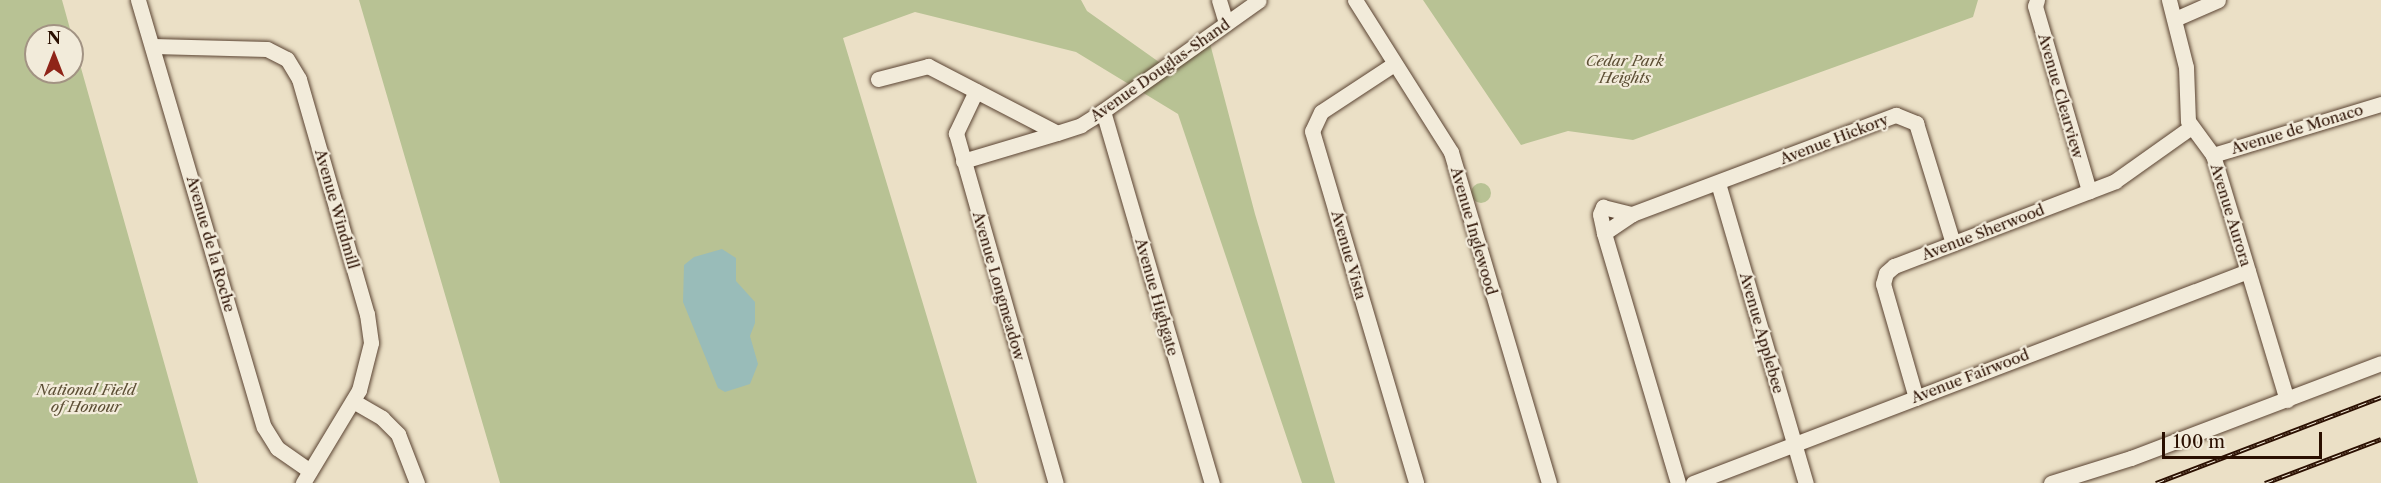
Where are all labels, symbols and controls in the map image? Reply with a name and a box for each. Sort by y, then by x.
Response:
street label: Avenue Douglas-Shand [1087,15,1233,125]
north arrow [24,24,84,84]
text: N [47,28,61,48]
street label: Avenue Clearview [2035,31,2087,161]
park label: Cedar Park Heights [1586,51,1664,86]
street label: Avenue de Monaco [2229,100,2365,158]
street label: Avenue Hickory [1777,110,1891,168]
street label: Avenue Windmill [311,147,363,271]
street label: Avenue Aurora [2207,161,2255,269]
street label: Avenue Inglewood [1447,165,1501,297]
street label: Avenue de la Roche [183,174,239,314]
street label: Avenue Sherwood [1919,200,2047,264]
street label: Avenue Vista [1328,208,1370,302]
street label: Avenue Longmeadow [969,209,1029,363]
street label: Avenue Highgate [1132,236,1182,358]
street label: Avenue Applebee [1736,270,1788,396]
street label: Avenue Fairwood [1908,345,2032,407]
park label: National Field of Honour [36,380,136,415]
scale bar [2165,420,2326,458]
text: 100 m [2173,431,2225,453]

